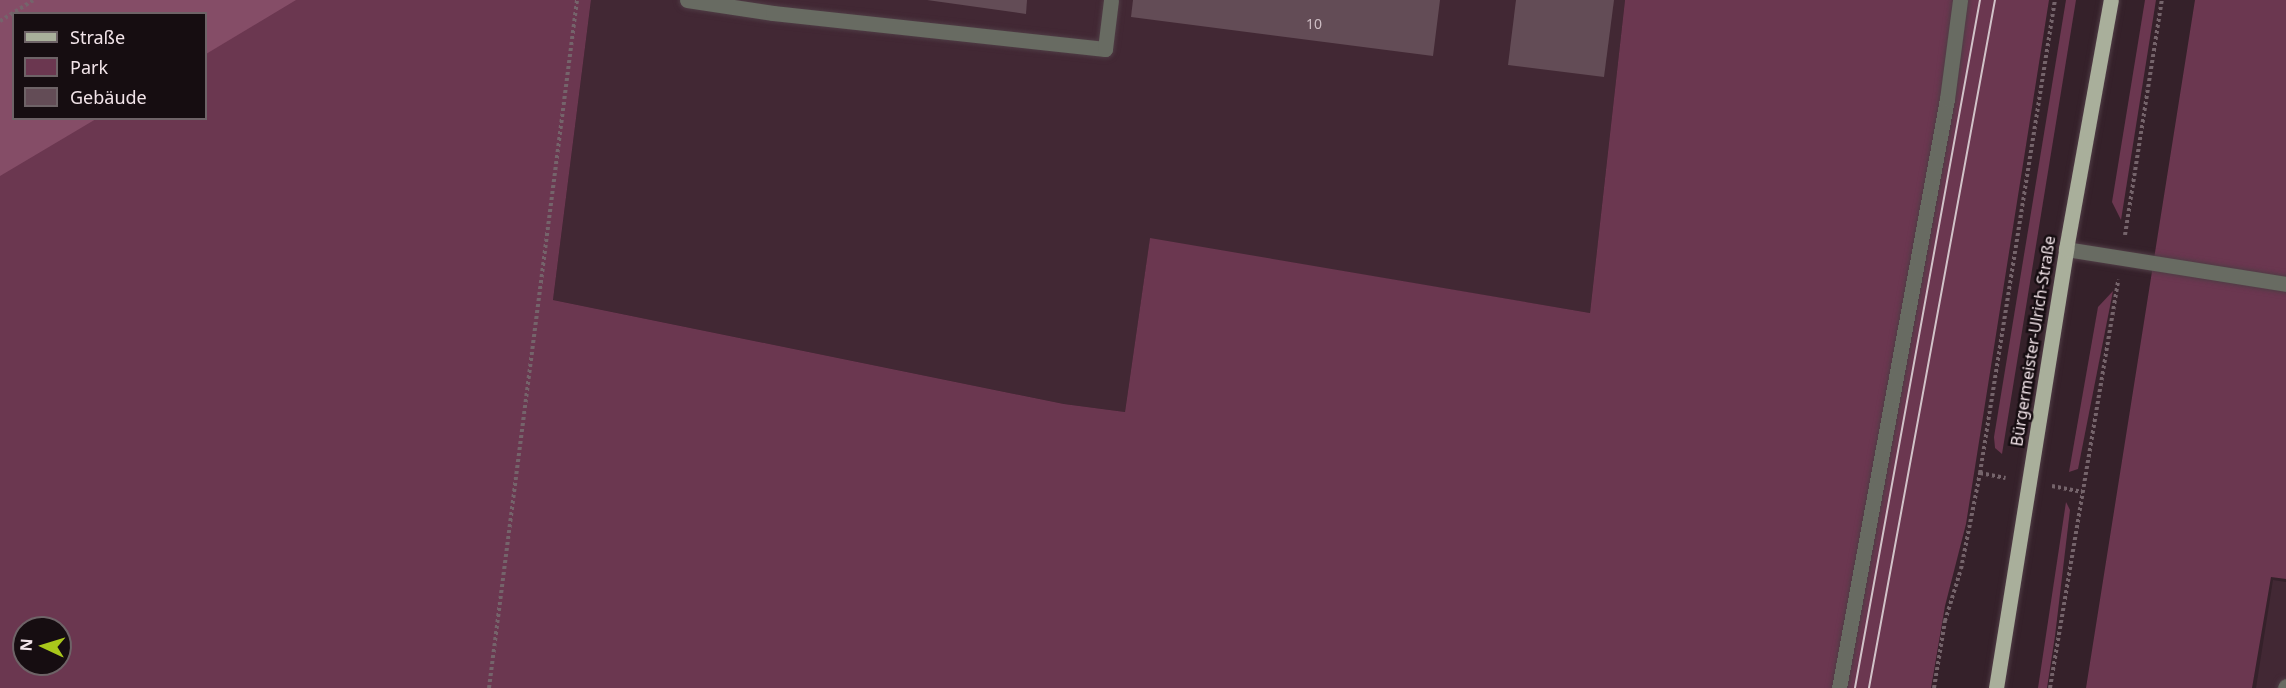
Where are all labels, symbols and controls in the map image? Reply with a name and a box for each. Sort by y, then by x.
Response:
legend [12,12,207,120]
house number: 10 [1306,16,1322,32]
text: Straße [70,25,125,49]
text: Park [70,55,108,79]
text: Gebäude [70,85,147,109]
street label: Bürgermeister-Ulrich-Straße [2007,234,2059,448]
north arrow [12,616,72,676]
text: N [15,638,37,652]

